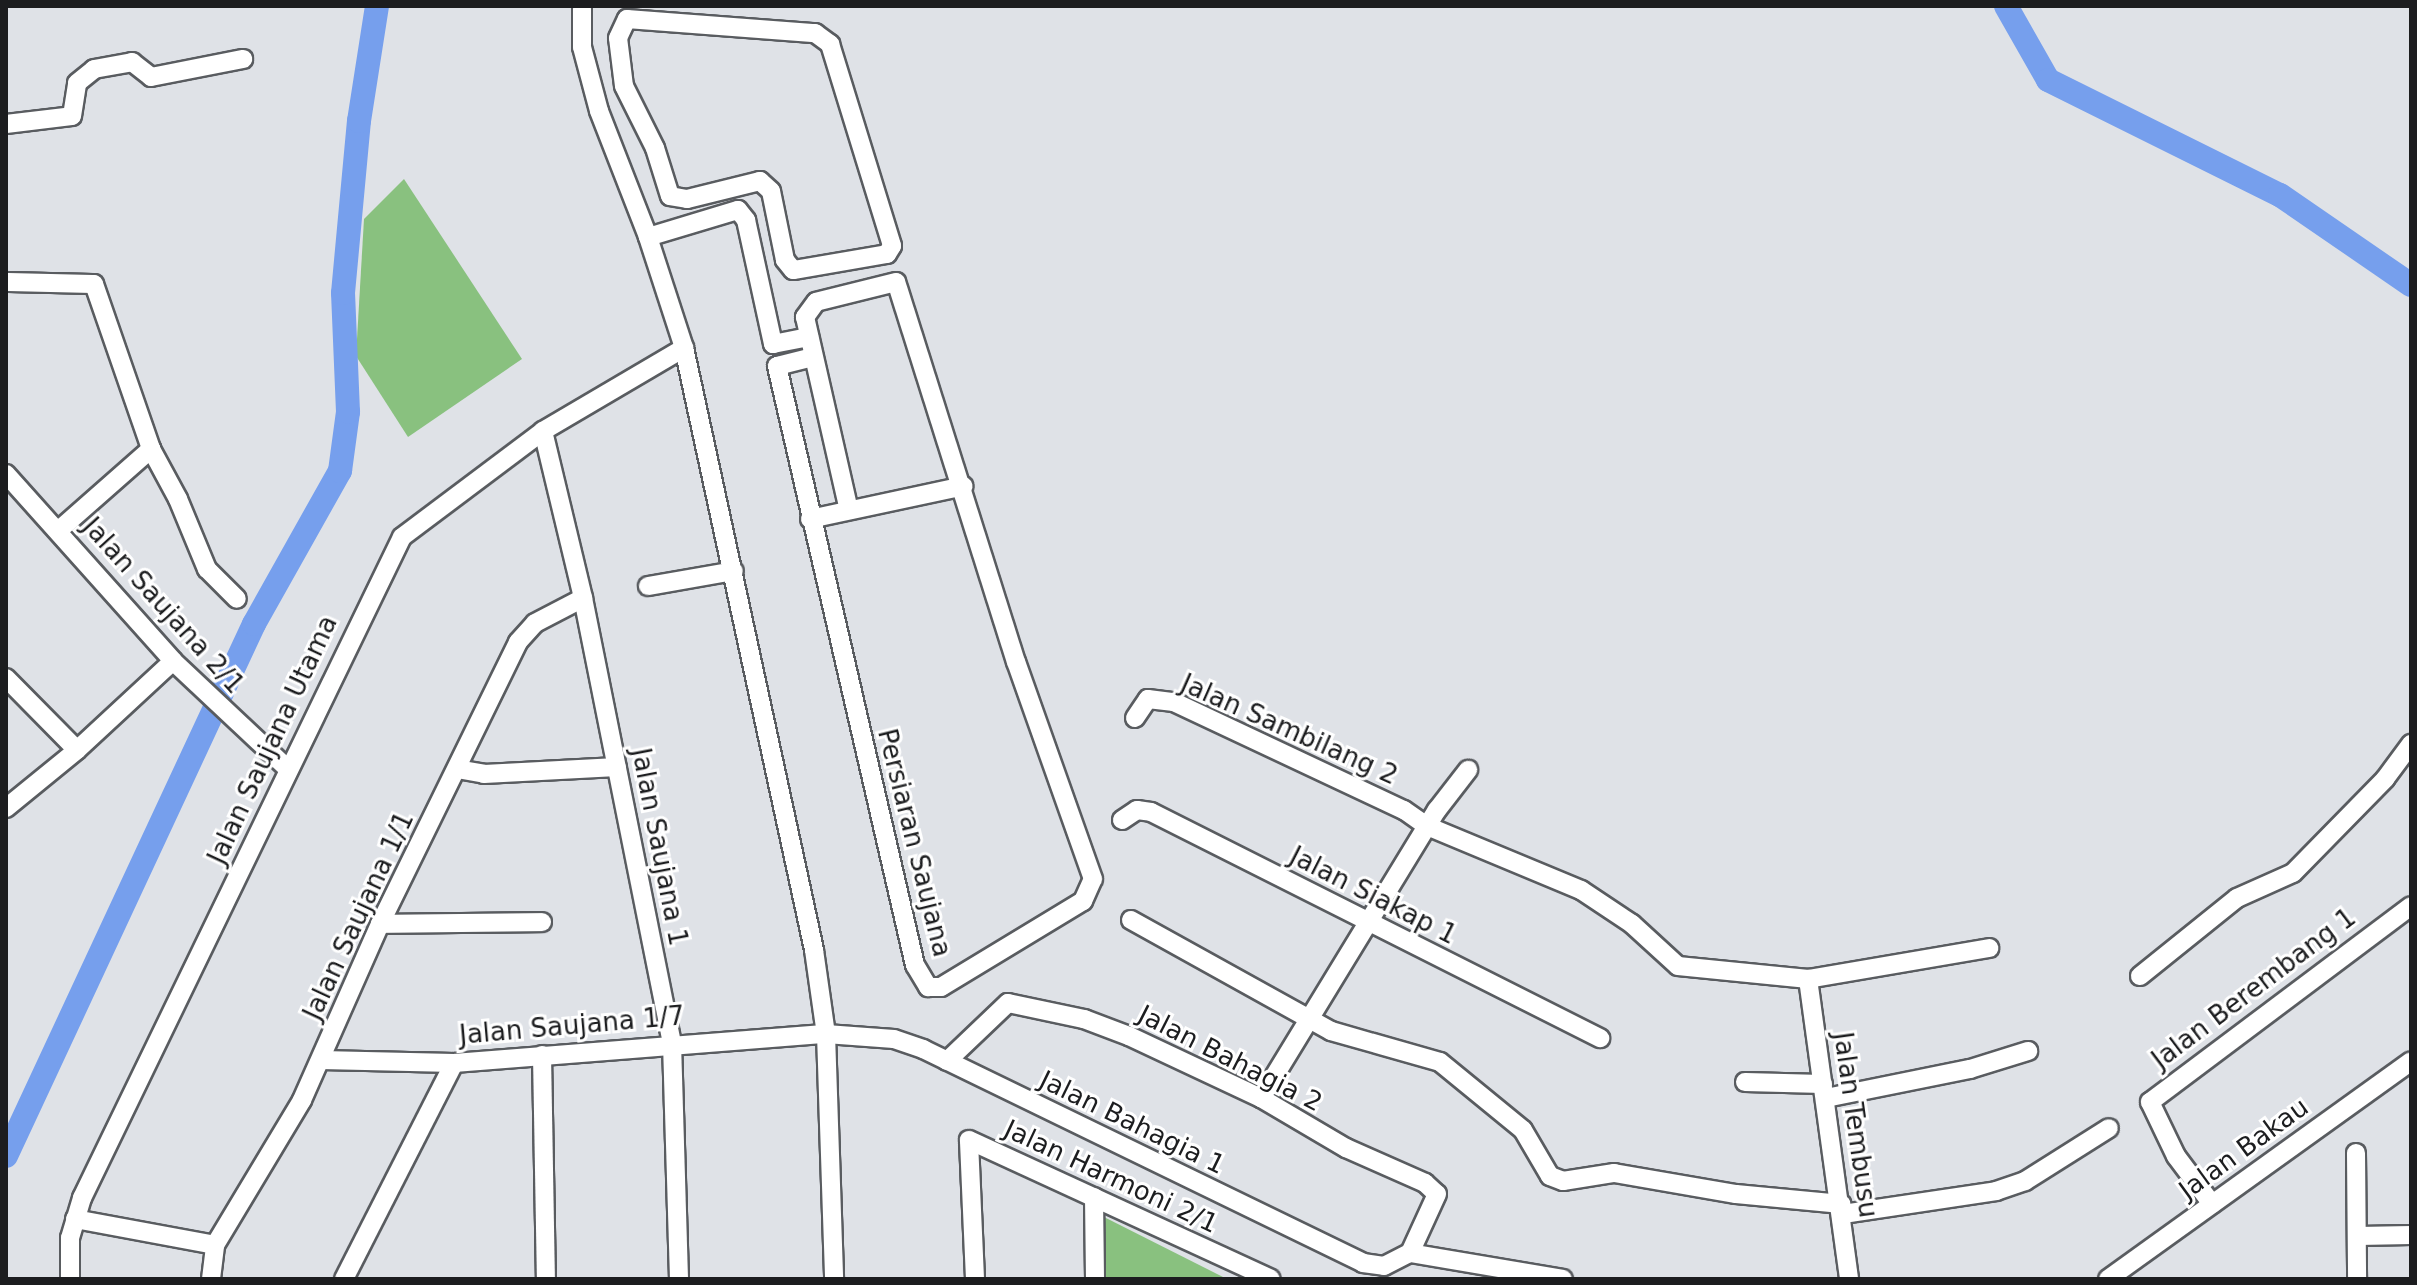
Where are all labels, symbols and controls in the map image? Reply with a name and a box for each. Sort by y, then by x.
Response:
street label: Jalan Saujana 2/1 [76,512,250,700]
street label: Jalan Saujana Utama [202,611,344,869]
street label: Jalan Sambilang 2 [1176,668,1402,792]
street label: Persiaran Saujana [871,726,957,960]
street label: Jalan Saujana 1 [625,745,693,949]
street label: Jalan Saujana 1/1 [297,807,421,1025]
street label: Jalan Siakap 1 [1284,841,1462,951]
street label: Jalan Berembang 1 [2146,902,2362,1076]
street label: Jalan Bahagia 2 [1133,999,1327,1119]
street label: Jalan Saujana 1/7 [458,1001,686,1051]
street label: Jalan Tembusu [1827,1030,1883,1220]
street label: Jalan Bahagia 1 [1034,1065,1230,1181]
street label: Jalan Bakau [2173,1092,2315,1206]
street label: Jalan Harmoni 2/1 [999,1114,1223,1240]

